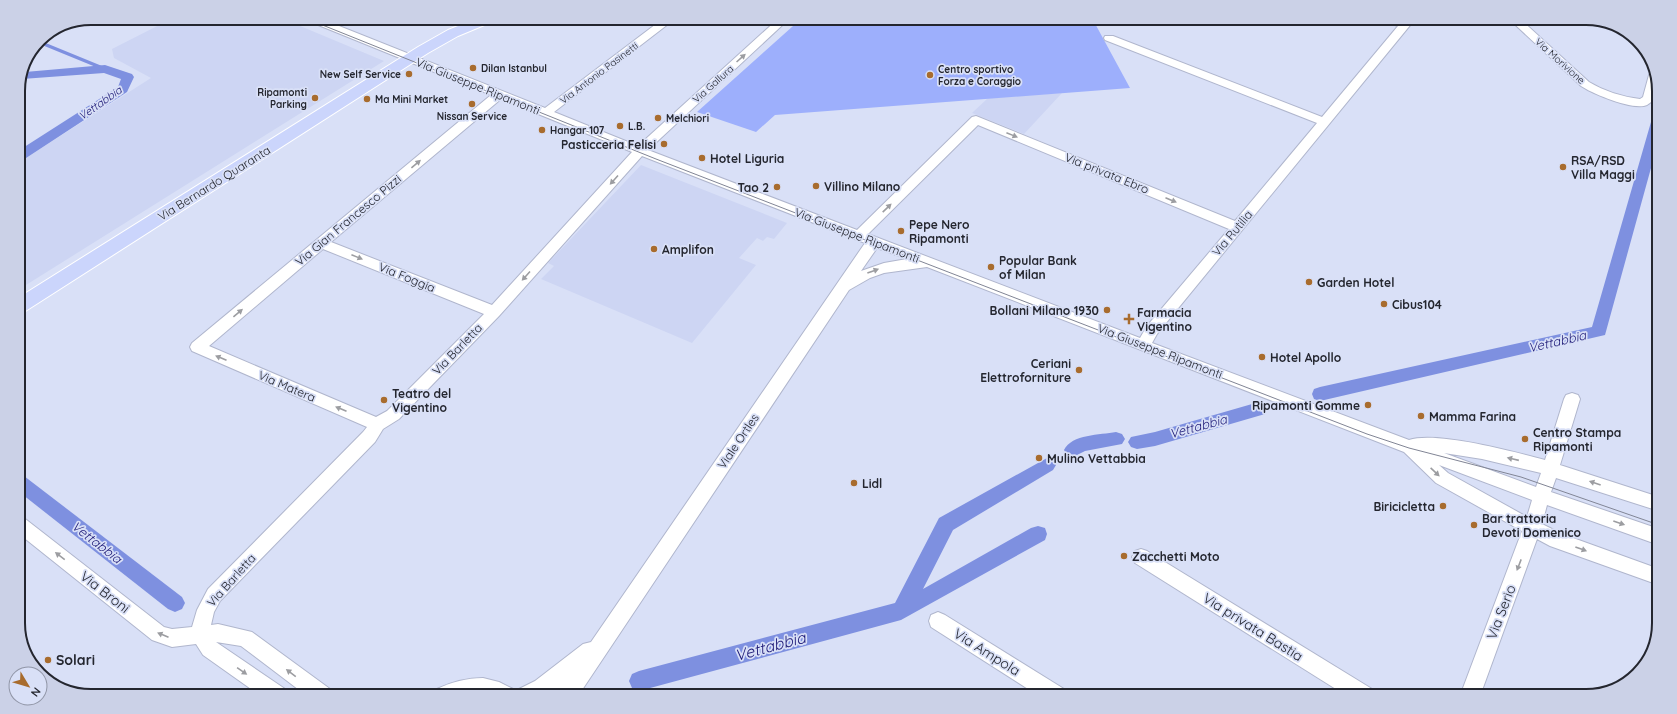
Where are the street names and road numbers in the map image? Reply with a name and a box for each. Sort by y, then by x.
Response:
street label: Via Morivione [1532,35,1588,87]
street label: Via Antonio Pasinetti [557,39,641,107]
street label: Via Giuseppe Ripamonti [414,54,542,118]
street label: Via Gallura [690,62,736,106]
street label: Via Bernardo Quaranta [155,142,273,224]
street label: Via privata Ebro [1063,149,1151,197]
street label: Via Gian Francesco Pizzi [292,171,404,269]
street label: Via Giuseppe Ripamonti [792,204,922,266]
street label: Via Rutilia [1209,207,1255,259]
street label: Via Foggia [376,259,438,295]
street label: Via Barletta [429,320,485,378]
street label: Via Giuseppe Ripamonti [1095,320,1225,382]
street label: Via Matera [256,367,318,405]
street label: Viale Ortles [714,410,762,471]
street label: Via Barletta [203,551,259,609]
street label: Via Broni [76,567,134,617]
street label: Via Serio [1482,582,1520,642]
street label: Via privata Bastia [1200,589,1306,665]
street label: Via Ampola [950,624,1024,680]

